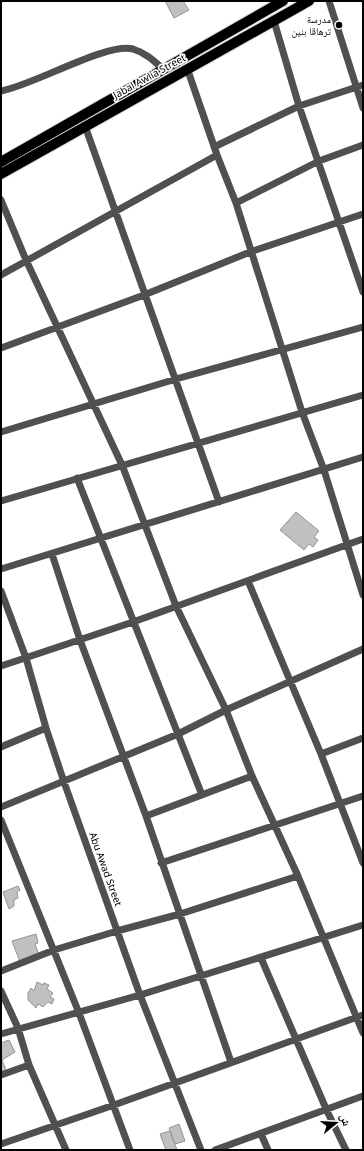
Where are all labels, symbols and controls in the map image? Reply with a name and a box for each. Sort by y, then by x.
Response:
place label: مدرسة ترهاقا بنين [291,12,331,38]
marker: مدرسة ترهاقا بنين [334,20,344,30]
street label: Jabal Awlia Street [109,50,188,102]
street label: Abu Awad Street [86,830,126,908]
north arrow [316,1103,356,1143]
text: ش [336,1112,355,1128]

